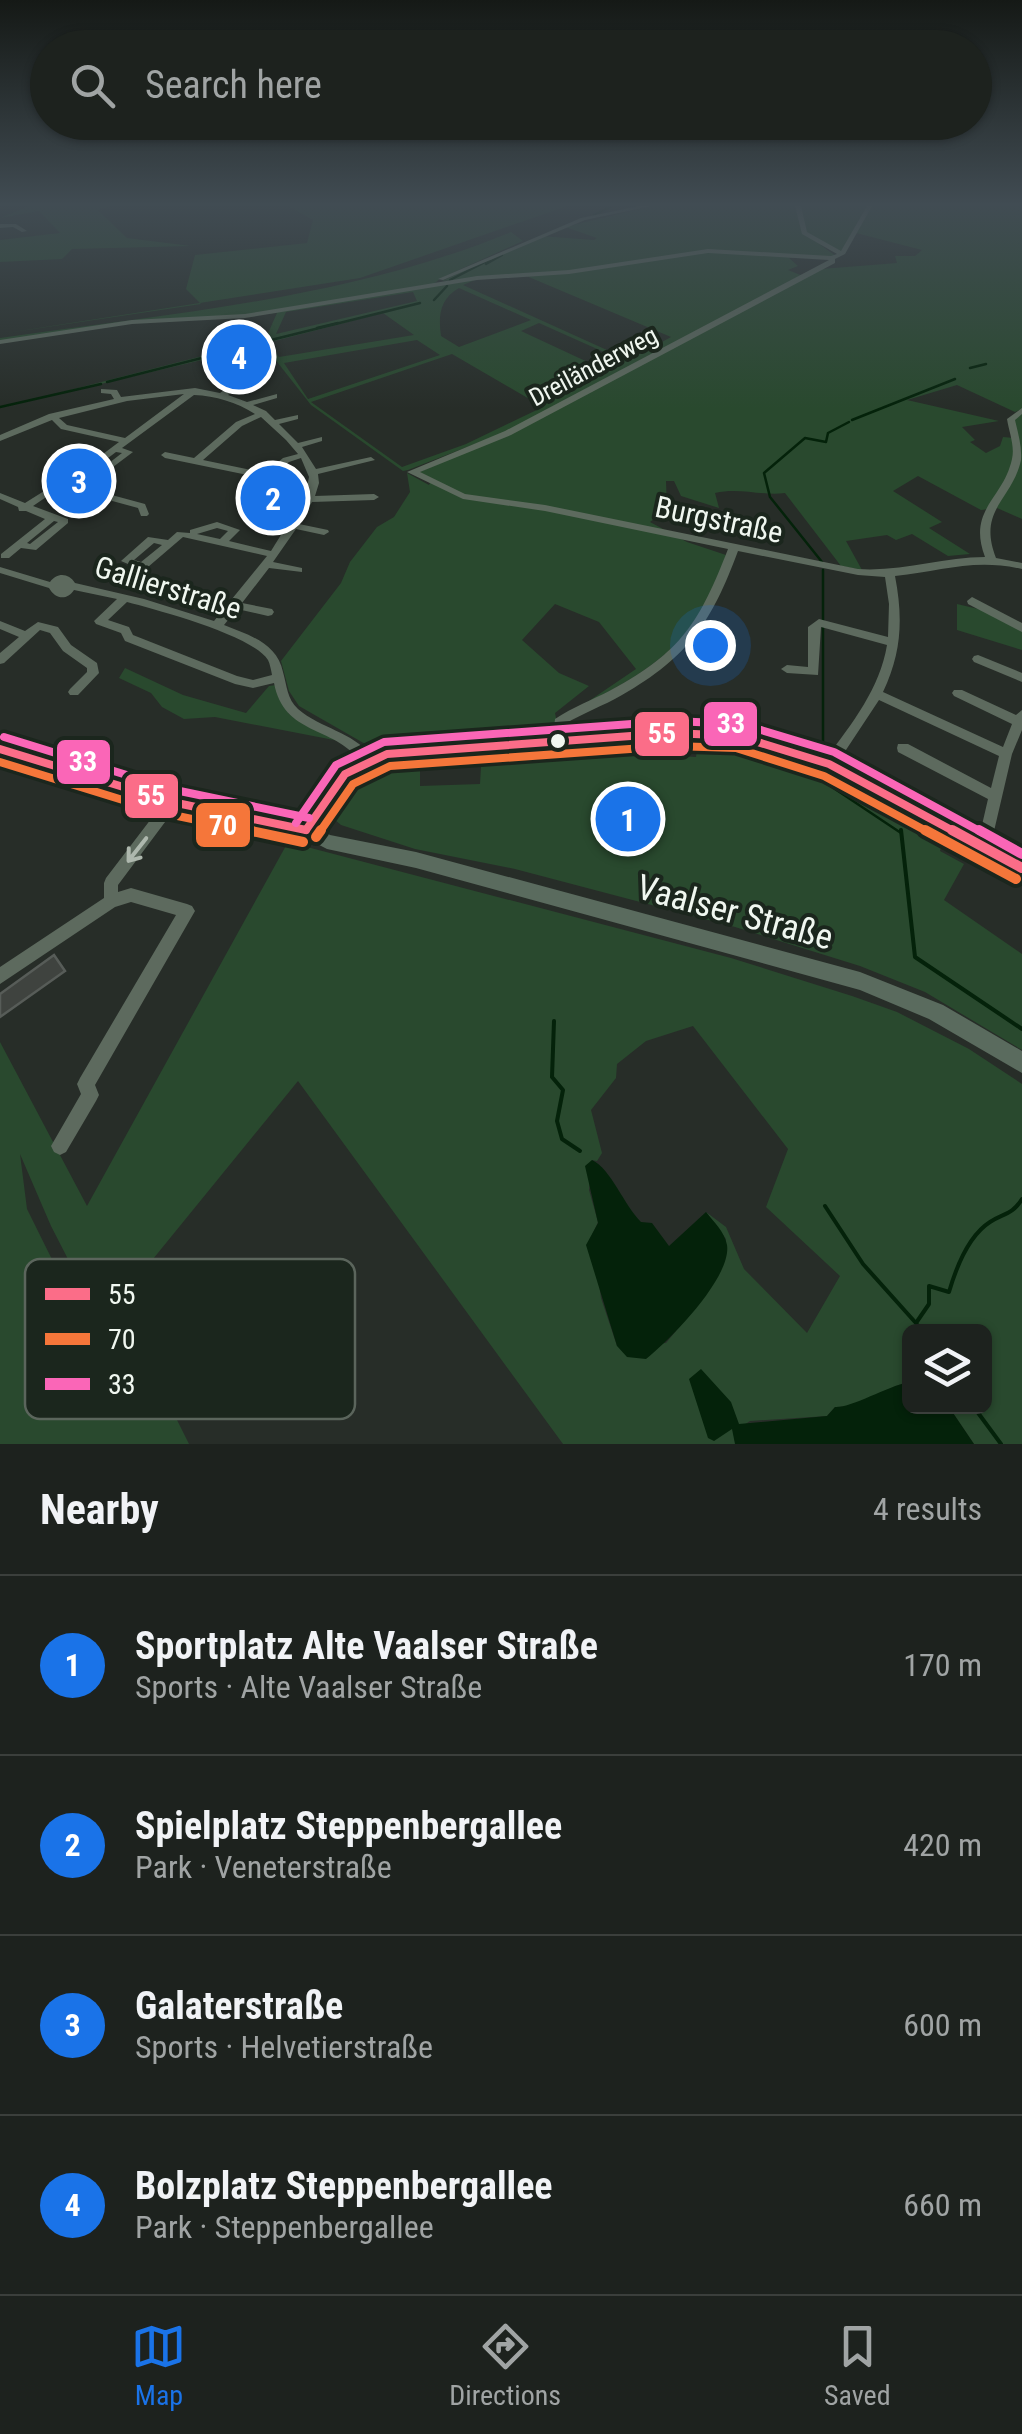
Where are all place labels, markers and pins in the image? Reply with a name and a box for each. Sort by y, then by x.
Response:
pin: 4 [206,320,272,394]
pin: 3 [46,444,112,518]
pin: 2 [240,460,306,536]
unlabelled marker [548,731,568,751]
pin: 1 [596,782,660,856]

